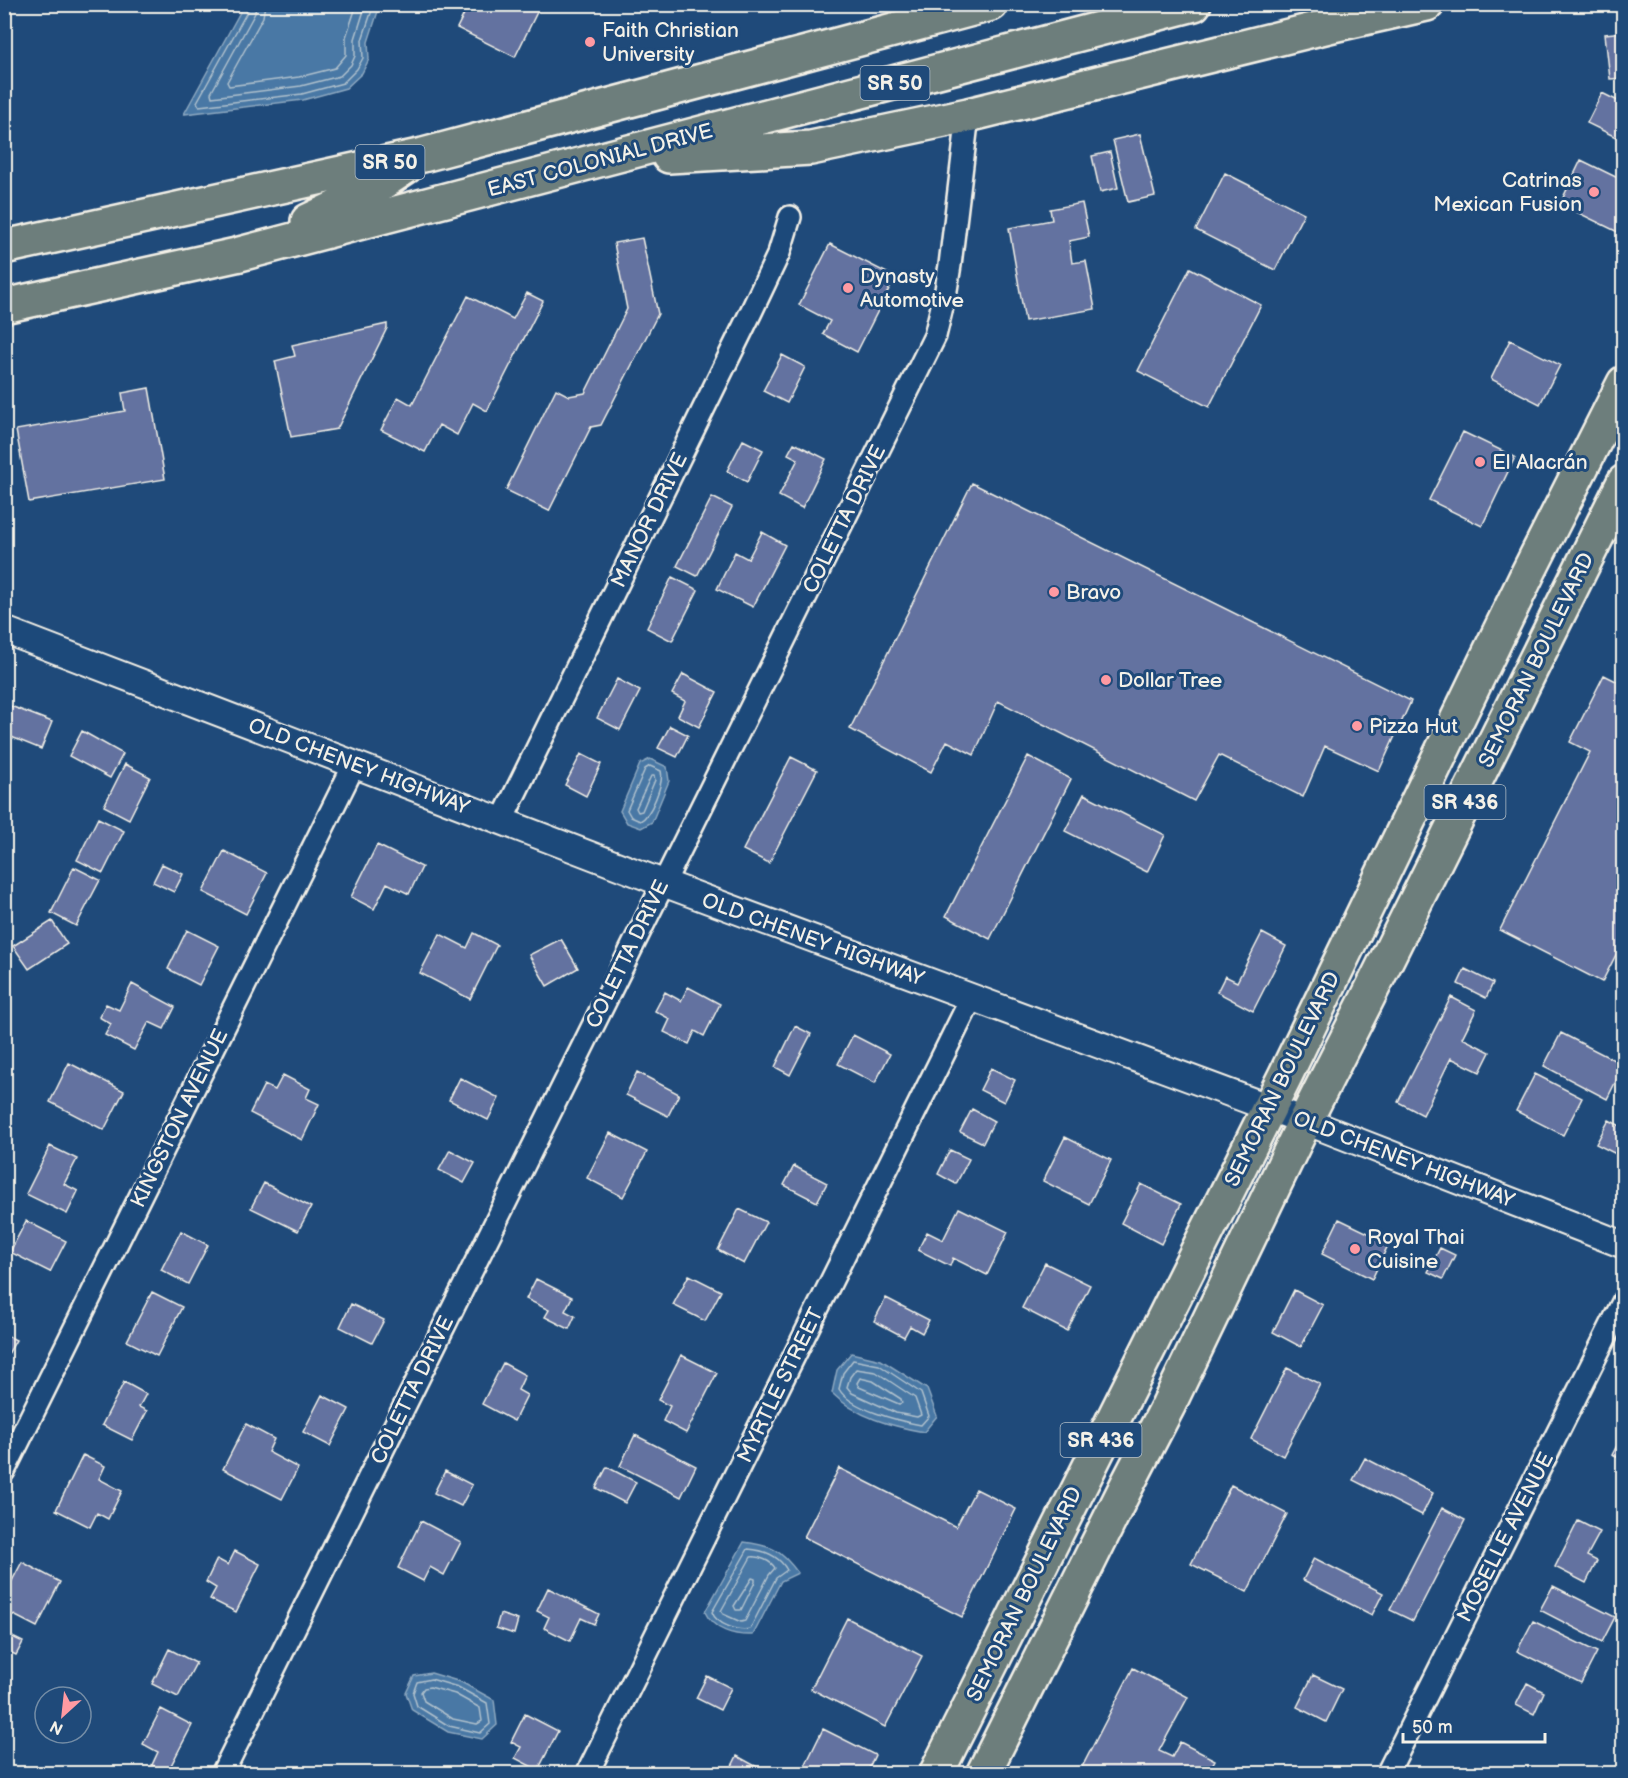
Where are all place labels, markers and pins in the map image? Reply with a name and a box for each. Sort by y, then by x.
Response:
place label: Faith Christian University [602,18,739,67]
marker: Faith Christian University [583,35,597,49]
place label: Catrinas Mexican Fusion [1433,168,1582,217]
marker: Catrinas Mexican Fusion [1587,185,1601,199]
place label: Dynasty Automotive [860,264,964,313]
marker: Dynasty Automotive [841,281,855,295]
place label: El Alacrán [1492,450,1588,475]
marker: El Alacrán [1473,455,1487,469]
place label: Bravo [1066,580,1121,605]
marker: Bravo [1047,585,1061,599]
place label: Dollar Tree [1118,668,1222,693]
marker: Dollar Tree [1099,673,1113,687]
place label: Pizza Hut [1369,714,1459,739]
marker: Pizza Hut [1350,719,1364,733]
place label: Royal Thai Cuisine [1367,1225,1465,1274]
marker: Royal Thai Cuisine [1348,1242,1362,1256]

